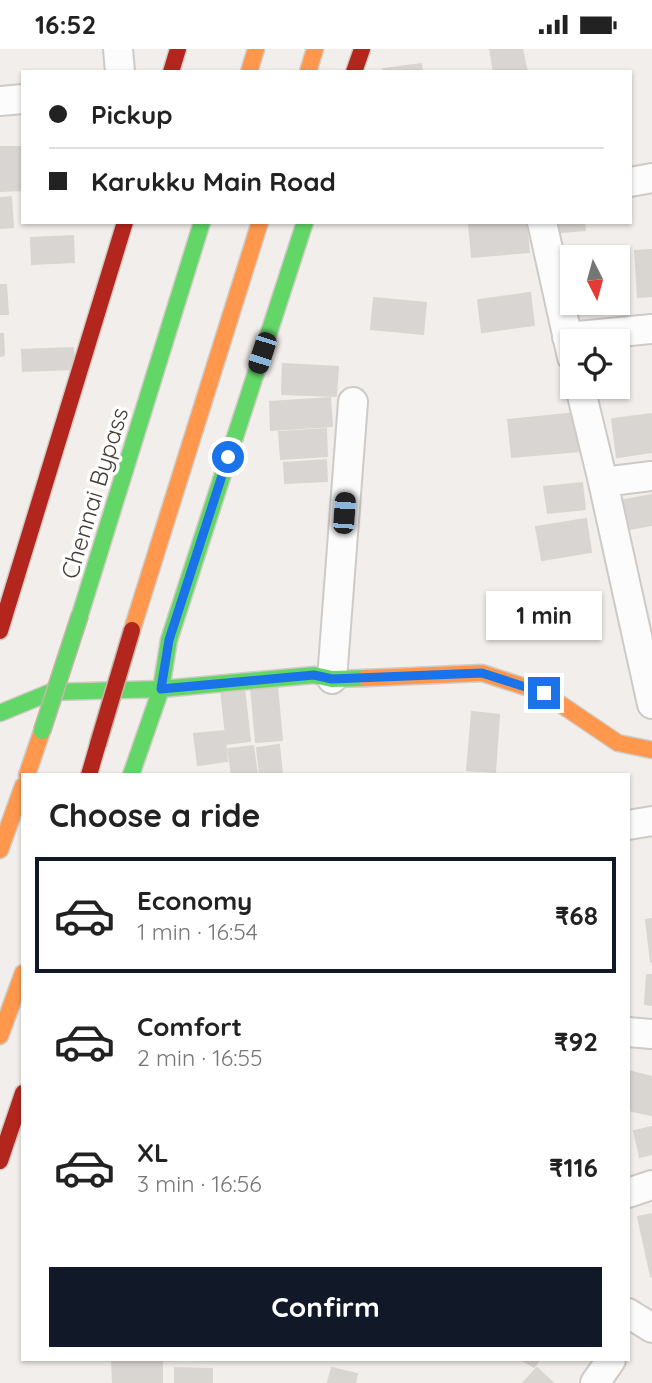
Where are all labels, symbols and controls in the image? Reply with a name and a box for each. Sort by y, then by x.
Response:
text: 16:52 [35,8,96,41]
text: Pickup [91,98,173,131]
text: Karukku Main Road [91,165,336,198]
north arrow [560,245,630,315]
map controls [560,245,630,399]
button: locate [560,329,630,399]
car [246,330,279,376]
street label: Chennai Bypass [54,404,134,582]
route start [212,441,244,473]
car [333,491,356,535]
callout: 1 min [486,591,602,641]
text: 1 min [516,601,572,630]
route end [528,677,560,709]
text: Choose a ride [49,795,261,835]
icon: car [53,884,116,947]
text: Economy [137,884,252,917]
text: ₹68 [555,899,598,932]
text: 1 min · 16:54 [137,917,258,946]
icon: car [53,1010,116,1073]
text: Comfort [137,1010,242,1043]
text: ₹92 [554,1025,598,1058]
text: 2 min · 16:55 [137,1043,263,1072]
icon: car [53,1136,116,1199]
text: XL [137,1136,169,1169]
text: ₹116 [549,1151,598,1184]
text: 3 min · 16:56 [137,1169,262,1198]
button: Confirm [49,1267,602,1347]

